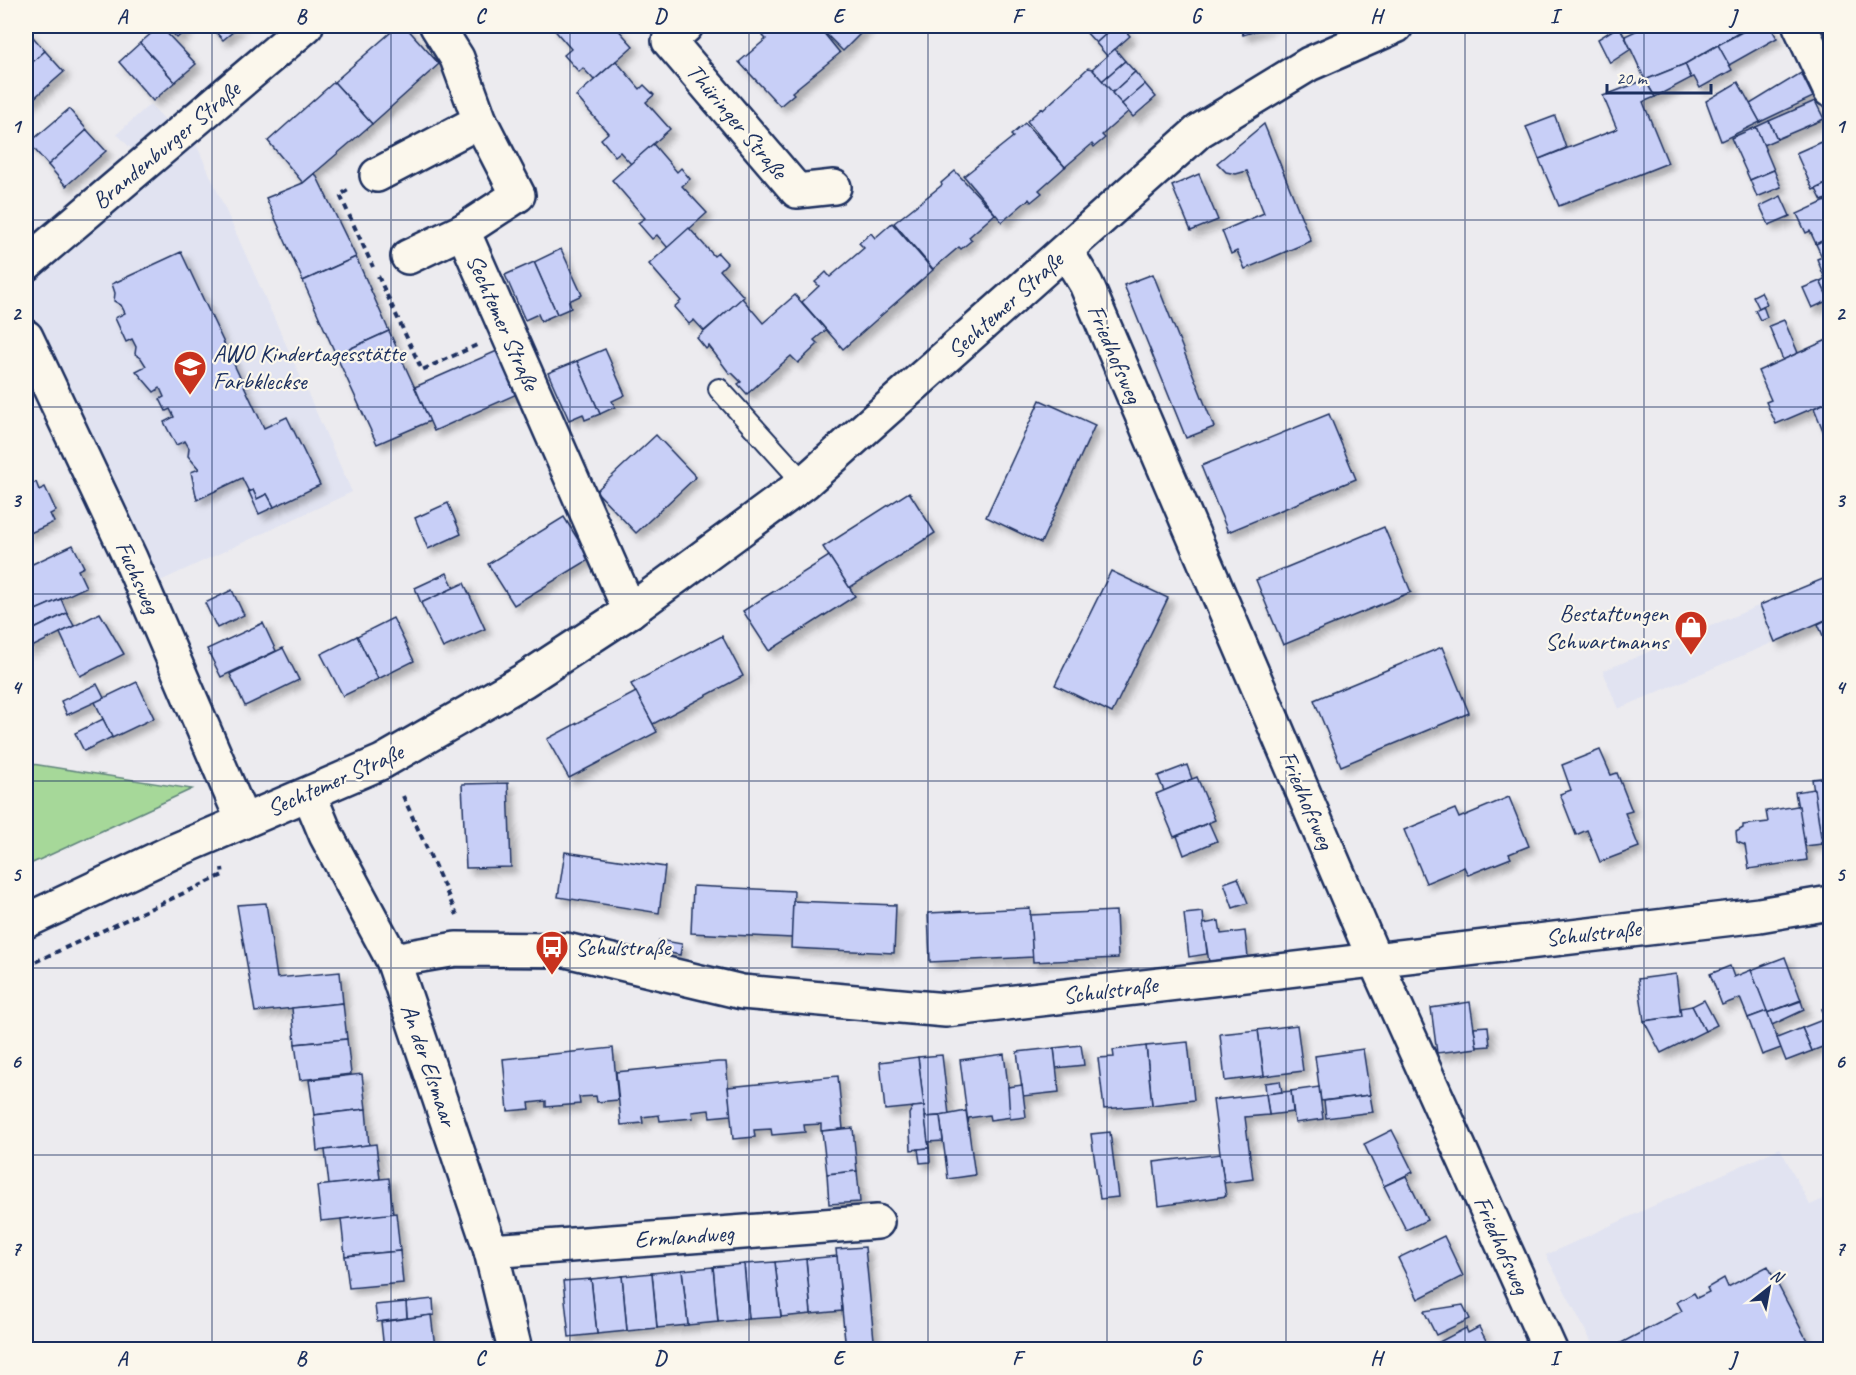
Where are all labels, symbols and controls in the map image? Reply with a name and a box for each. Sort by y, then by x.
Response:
text: A [117,4,129,29]
text: B [296,4,308,29]
text: C [475,4,487,29]
text: D [654,4,668,29]
text: E [833,4,847,29]
text: F [1012,4,1026,29]
text: G [1191,4,1204,29]
text: H [1370,4,1385,29]
text: I [1550,4,1563,29]
text: J [1728,4,1740,29]
street label: Thüringer Straße [680,57,795,187]
scale bar [1607,57,1710,95]
text: 20 m [1616,67,1649,89]
street label: Brandenburger Straße [86,73,248,216]
text: 1 [12,114,23,139]
text: 1 [1836,114,1847,139]
street label: Sechtemer Straße [941,244,1071,365]
street label: Sechtemer Straße [460,249,547,397]
street label: Friedhofsweg [1081,300,1150,409]
text: 2 [12,301,23,326]
text: 2 [1836,301,1847,326]
place label: AWO Kindertagesstätte Farbkleckse [213,338,407,396]
school or university icon: AWO Kindertagesstätte Farbkleckse [172,349,208,396]
text: 3 [12,488,23,513]
text: 3 [1836,488,1847,513]
street label: Fuchsweg [109,536,168,620]
place label: Bestattungen Schwartmanns [1545,598,1670,656]
shop icon: Bestattungen Schwartmanns [1673,609,1709,656]
text: 4 [12,675,24,700]
text: 4 [1836,675,1848,700]
street label: Sechtemer Straße [262,736,410,823]
street label: Friedhofsweg [1273,746,1342,855]
text: 5 [12,862,23,887]
text: 5 [1836,862,1847,887]
street label: Schulstraße [1544,913,1644,953]
bus stop icon: Schulstraße [534,929,570,976]
place label: Schulstraße [575,932,672,962]
street label: Schulstraße [1061,969,1161,1011]
street label: An der Elsmaar [394,1000,465,1132]
text: 6 [11,1049,22,1074]
text: 6 [1835,1049,1846,1074]
street label: Friedhofsweg [1467,1191,1538,1300]
street label: Ermlandweg [633,1217,736,1254]
text: 7 [12,1236,23,1261]
text: 7 [1836,1236,1847,1261]
north arrow [1739,1258,1799,1318]
text: N [1767,1265,1788,1289]
text: A [117,1346,129,1371]
text: B [296,1346,308,1371]
text: C [475,1346,487,1371]
text: D [654,1346,668,1371]
text: E [833,1346,847,1371]
text: F [1012,1346,1026,1371]
text: G [1191,1346,1204,1371]
text: H [1370,1346,1385,1371]
text: I [1550,1346,1563,1371]
text: J [1728,1346,1740,1371]

